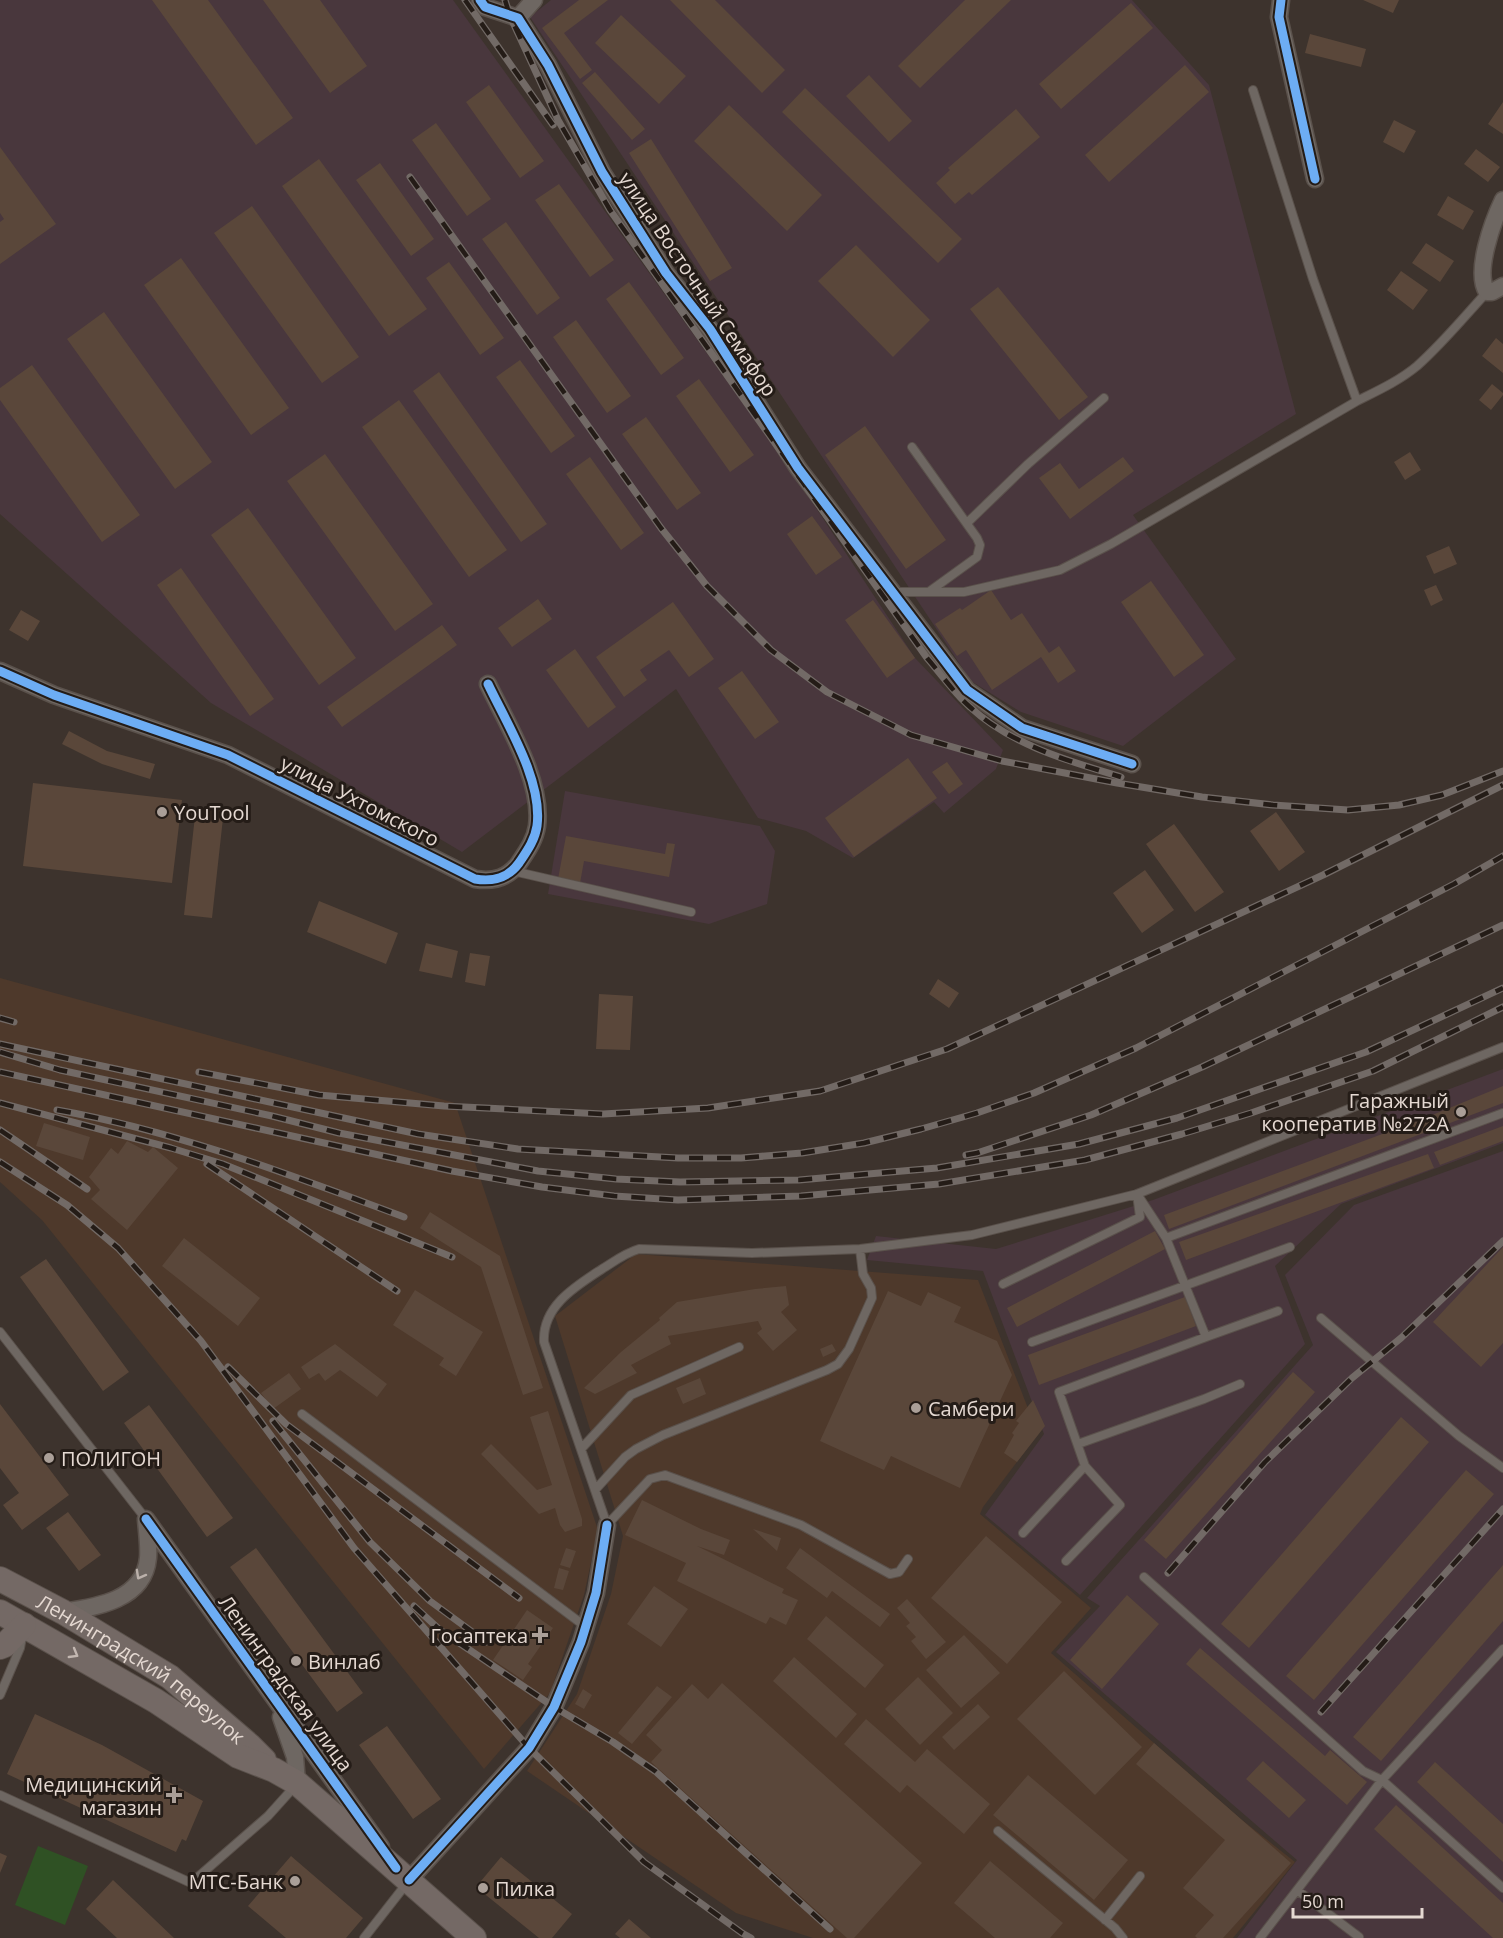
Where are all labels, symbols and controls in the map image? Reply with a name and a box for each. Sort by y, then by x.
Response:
street label: улица Восточный Семафор [613,167,783,401]
street label: улица Ухтомского [276,749,444,853]
place label: YouTool [174,799,250,826]
marker: YouTool [155,805,169,819]
place label: Гаражный кооператив №272А [1261,1087,1449,1137]
marker: Гаражный кооператив №272А [1454,1105,1468,1119]
place label: Самбери [928,1395,1014,1422]
marker: Самбери [909,1401,923,1415]
place label: ПОЛИГОН [61,1445,161,1472]
marker: ПОЛИГОН [42,1451,56,1465]
one-way arrow [136,1569,147,1579]
street label: Ленинградский переулок [33,1587,252,1750]
street label: Ленинградская улица [213,1589,359,1777]
place label: Госаптека [430,1622,528,1649]
marker: Госаптека [533,1628,547,1642]
one-way arrow [68,1647,78,1658]
place label: Винлаб [308,1648,381,1675]
marker: Винлаб [289,1654,303,1668]
place label: Медицинский магазин [25,1771,162,1821]
marker: Медицинский магазин [167,1788,181,1802]
place label: МТС-Банк [189,1868,284,1895]
marker: МТС-Банк [288,1874,302,1888]
place label: Пилка [495,1875,555,1902]
marker: Пилка [476,1881,490,1895]
scale bar [1293,1881,1422,1919]
text: 50 m [1302,1889,1344,1913]

